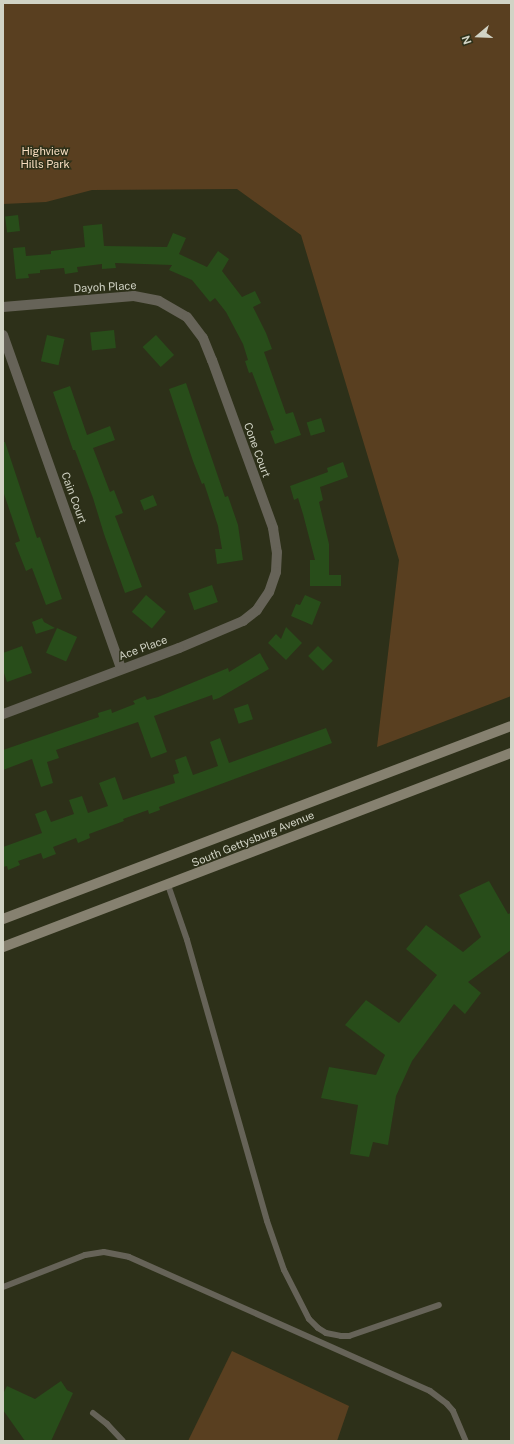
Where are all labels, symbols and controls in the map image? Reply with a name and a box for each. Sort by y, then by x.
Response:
north arrow [458,16,498,56]
text: N [460,34,474,46]
park label: Highview Hills Park [20,145,70,171]
street label: Dayoh Place [73,279,137,295]
street label: Cone Court [241,421,273,479]
street label: Cain Court [59,470,89,526]
street label: Ace Place [117,633,169,663]
street label: South Gettysburg Avenue [190,808,316,870]

